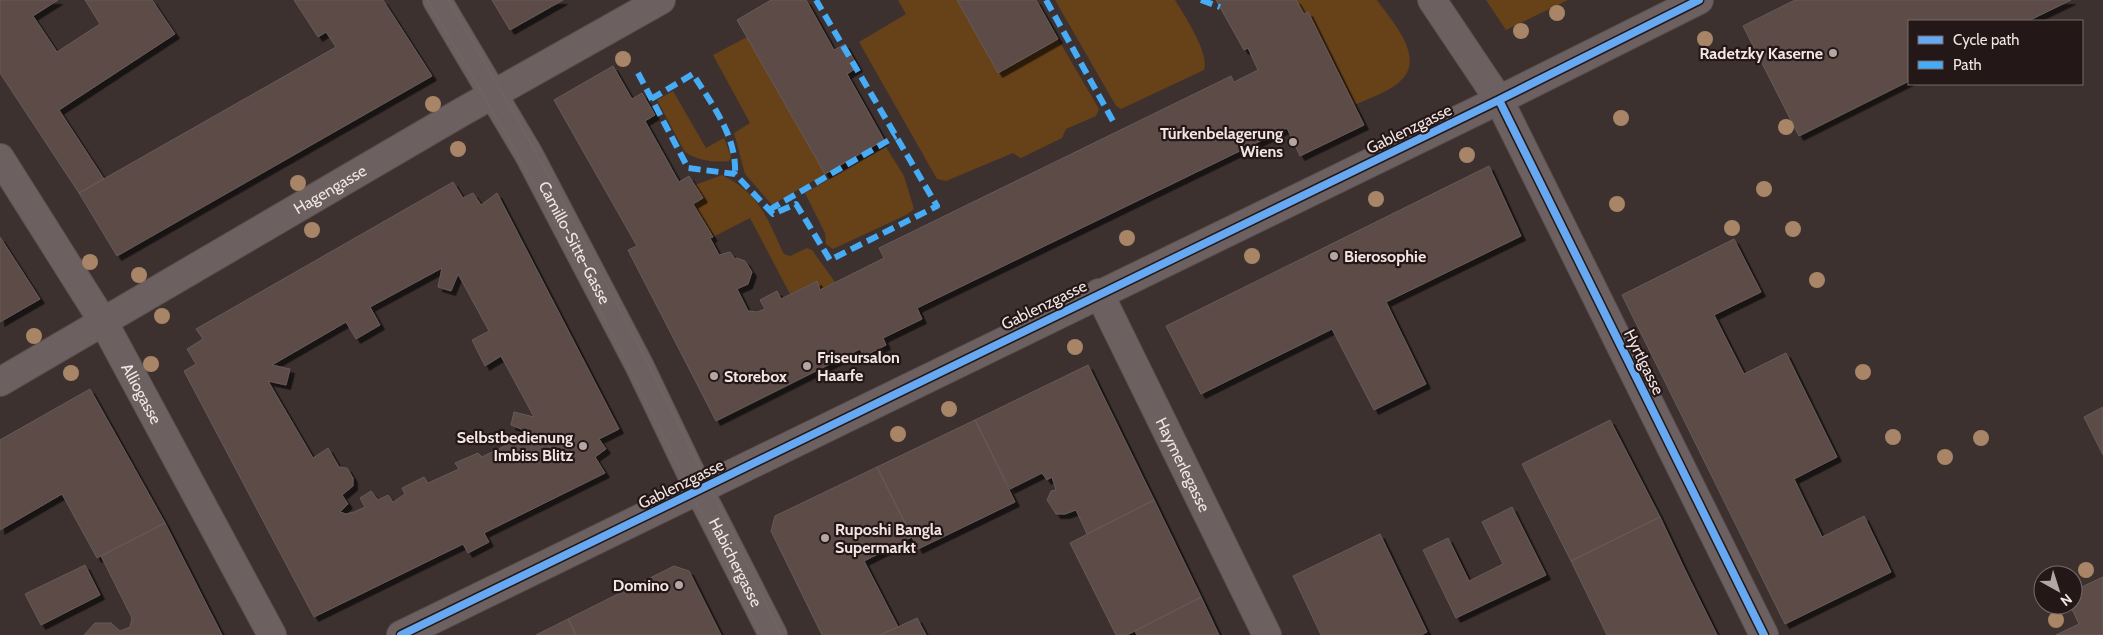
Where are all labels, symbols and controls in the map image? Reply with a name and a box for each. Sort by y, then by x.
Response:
legend [1908,20,2083,85]
text: Cycle path [1953,31,2019,49]
place label: Radetzky Kaserne [1699,44,1823,63]
marker: Radetzky Kaserne [1827,47,1839,59]
text: Path [1953,56,1982,74]
street label: Gablenzgasse [1363,100,1455,158]
place label: Türkenbelagerung Wiens [1160,124,1283,161]
marker: Türkenbelagerung Wiens [1287,136,1299,148]
street label: Hagengasse [290,161,370,218]
street label: Camillo-Sitte-Gasse [535,178,615,307]
place label: Bierosophie [1344,247,1426,266]
marker: Bierosophie [1328,250,1340,262]
street label: Gablenzgasse [998,276,1090,334]
street label: Hyrtlgasse [1620,326,1668,398]
place label: Friseursalon Haarfe [817,348,900,385]
street label: Alliogasse [118,360,166,427]
marker: Friseursalon Haarfe [801,360,813,372]
place label: Storebox [724,367,787,386]
marker: Storebox [708,370,720,382]
street label: Haymerlegasse [1152,414,1214,515]
place label: Selbstbedienung Imbiss Blitz [457,428,573,465]
marker: Selbstbedienung Imbiss Blitz [577,440,589,452]
street label: Gablenzgasse [635,455,727,513]
street label: Habichergasse [705,514,766,610]
place label: Ruposhi Bangla Supermarkt [835,520,942,557]
marker: Ruposhi Bangla Supermarkt [819,532,831,544]
north arrow [2033,565,2083,615]
place label: Domino [613,576,669,595]
marker: Domino [673,579,685,591]
text: N [2057,590,2076,610]

